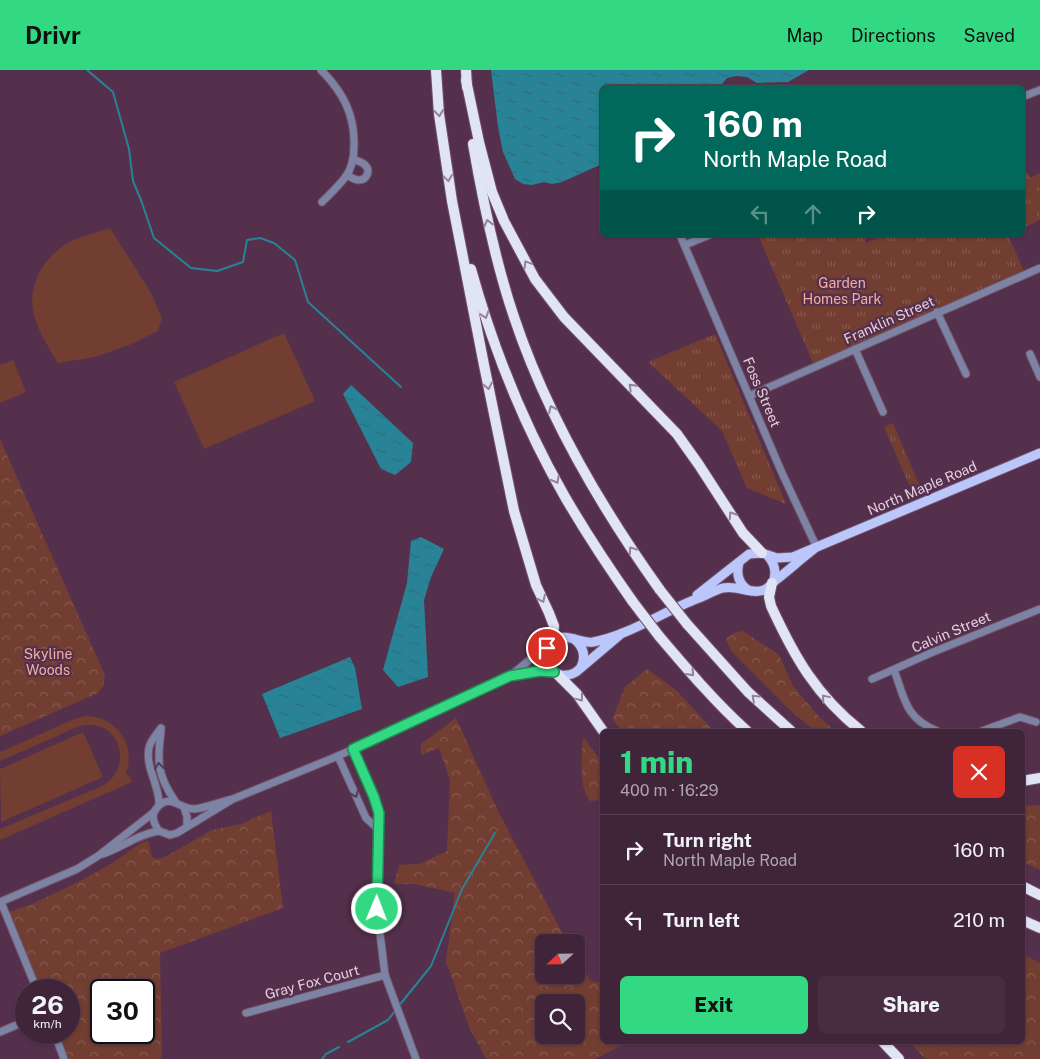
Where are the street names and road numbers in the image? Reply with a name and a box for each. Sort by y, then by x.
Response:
street label: Franklin Street [841,293,937,347]
street label: Foss Street [740,355,784,429]
street label: North Maple Road [865,458,979,518]
street label: Calvin Street [909,608,993,656]
street label: Gray Fox Court [263,962,361,1002]

